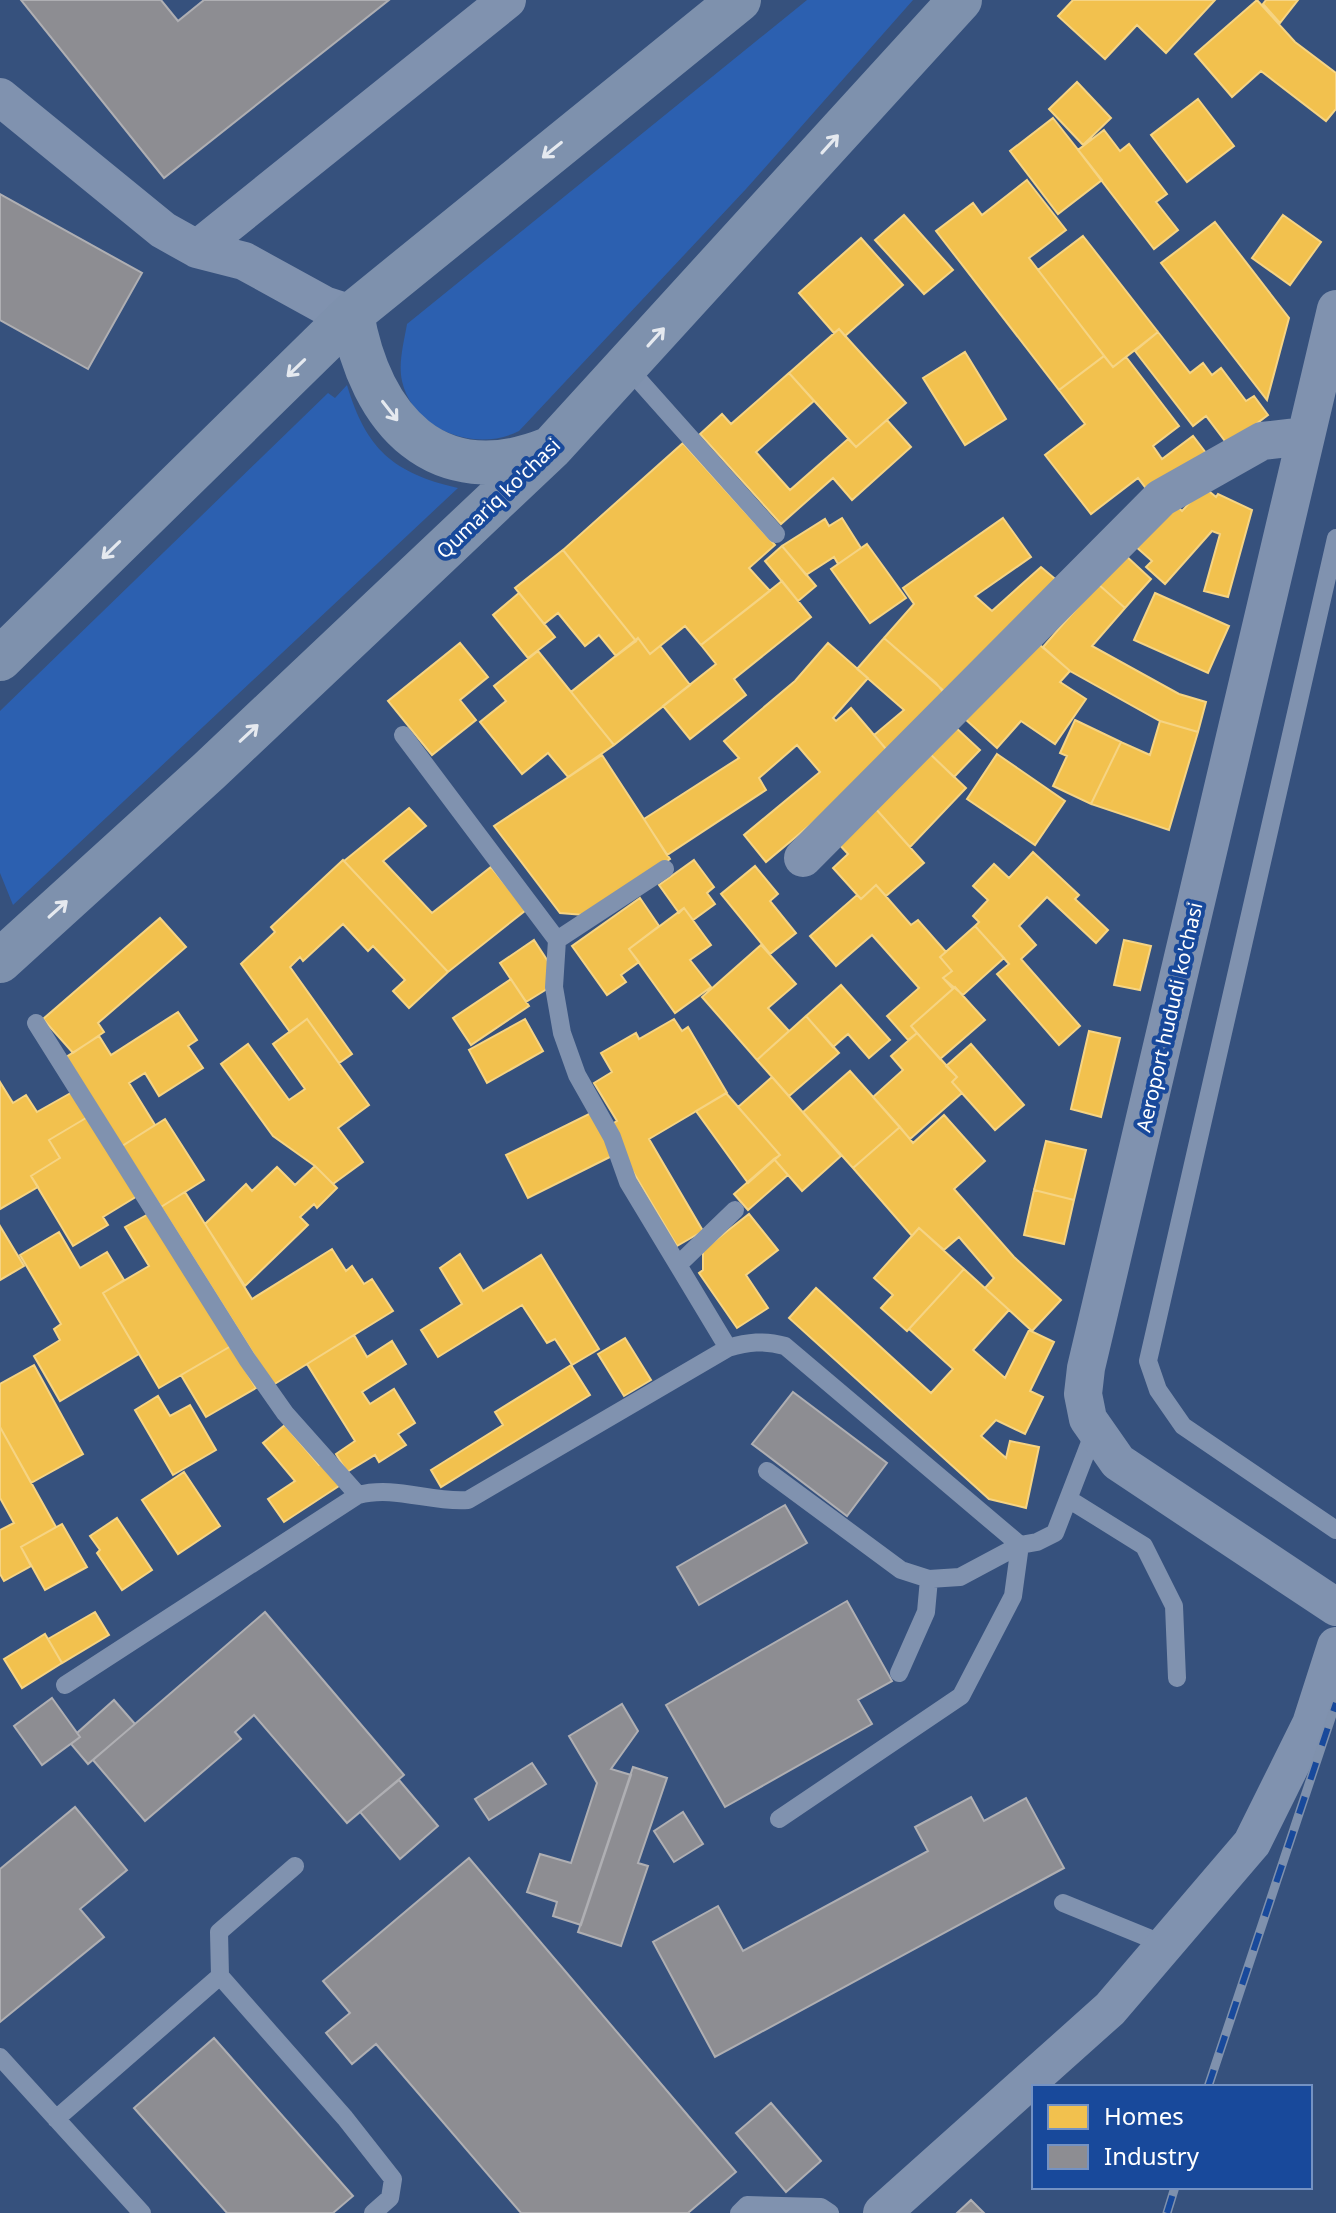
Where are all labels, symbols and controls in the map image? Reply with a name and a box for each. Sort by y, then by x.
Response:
one-way arrow [821,134,839,154]
one-way arrow [542,141,563,158]
one-way arrow [647,327,665,347]
one-way arrow [286,359,306,378]
one-way arrow [382,400,399,421]
street label: Qumariq ko'chasi [430,432,566,564]
one-way arrow [101,541,121,560]
one-way arrow [239,724,259,743]
street label: Aeroport hududi ko'chasi [1129,899,1209,1135]
one-way arrow [47,900,67,918]
legend [1032,2085,1312,2189]
text: Homes [1104,2099,1184,2132]
text: Industry [1104,2139,1200,2172]

